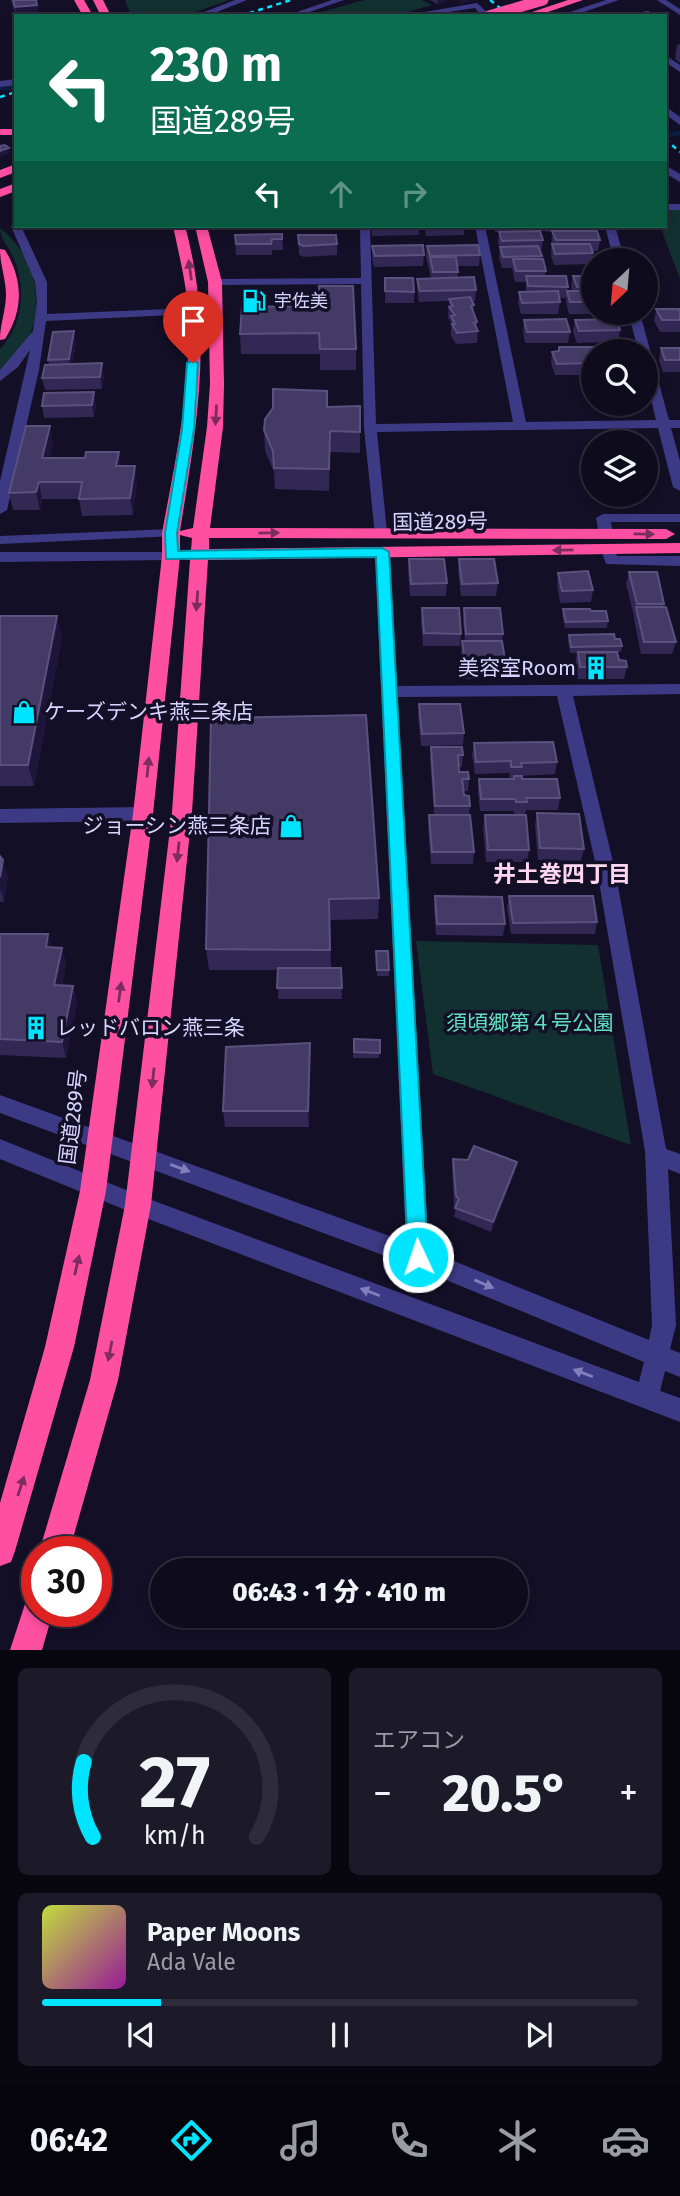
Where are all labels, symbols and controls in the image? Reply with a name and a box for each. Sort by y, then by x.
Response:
text: 230 m [150,35,282,94]
icon: left [35,42,126,133]
text: 国道289号 [150,102,296,140]
icon: left [249,175,287,213]
icon: ahead [322,175,360,213]
icon: right [395,175,433,213]
north arrow [581,248,658,326]
map controls [581,248,658,507]
one-way arrow [184,259,195,281]
fuel station icon: 宇佐美 [240,287,268,315]
place label: 宇佐美 [274,290,328,312]
pin [163,291,223,363]
icon: arrive [174,302,212,340]
button: search [581,339,658,416]
one-way arrow [210,404,221,426]
button: layers [581,430,658,507]
street label: 国道289号 [392,508,488,536]
one-way arrow [259,527,281,538]
one-way arrow [633,528,655,540]
one-way arrow [552,544,574,556]
one-way arrow [191,590,202,612]
building icon: 美容室Room [582,654,610,682]
place label: 美容室Room [458,655,576,681]
shop icon: ケーズデンキ燕三条店 [10,698,38,726]
place label: ケーズデンキ燕三条店 [44,699,253,725]
one-way arrow [143,756,154,778]
shop icon: ジョーシン燕三条店 [277,812,305,840]
place label: ジョーシン燕三条店 [82,813,271,839]
one-way arrow [172,841,183,863]
district label: 井土巻四丁目 [493,860,631,888]
one-way arrow [114,981,125,1003]
park label: 須頃郷第４号公園 [446,1010,614,1036]
building icon: レッドバロン燕三条 [22,1014,50,1042]
place label: レッドバロン燕三条 [56,1015,245,1041]
one-way arrow [147,1067,158,1089]
street label: 国道289号 [54,1068,92,1166]
one-way arrow [169,1163,190,1174]
position arrow [381,1220,455,1294]
one-way arrow [71,1254,82,1276]
one-way arrow [473,1279,494,1290]
one-way arrow [360,1287,381,1298]
one-way arrow [104,1340,115,1362]
one-way arrow [572,1368,593,1379]
one-way arrow [16,1475,26,1496]
speed limit sign: 30 [21,1536,112,1627]
text: 06:43 · 1 分 · 410 m [232,1577,446,1608]
text: エアコン [373,1726,465,1754]
text: 27 [139,1740,210,1827]
text: 20.5° [443,1762,569,1825]
text: − [373,1770,392,1816]
text: + [619,1770,638,1816]
text: km/h [144,1821,205,1851]
text: Paper Moons [147,1917,300,1948]
text: Ada Vale [147,1948,236,1976]
icon: previous [122,2016,160,2054]
icon: pause [321,2016,359,2054]
icon: next [520,2016,558,2054]
icon: directions [167,2116,216,2165]
icon: music [276,2116,325,2165]
icon: phone [384,2116,433,2165]
icon: climate [493,2116,542,2165]
icon: car [601,2116,650,2165]
text: 06:42 [30,2121,108,2159]

